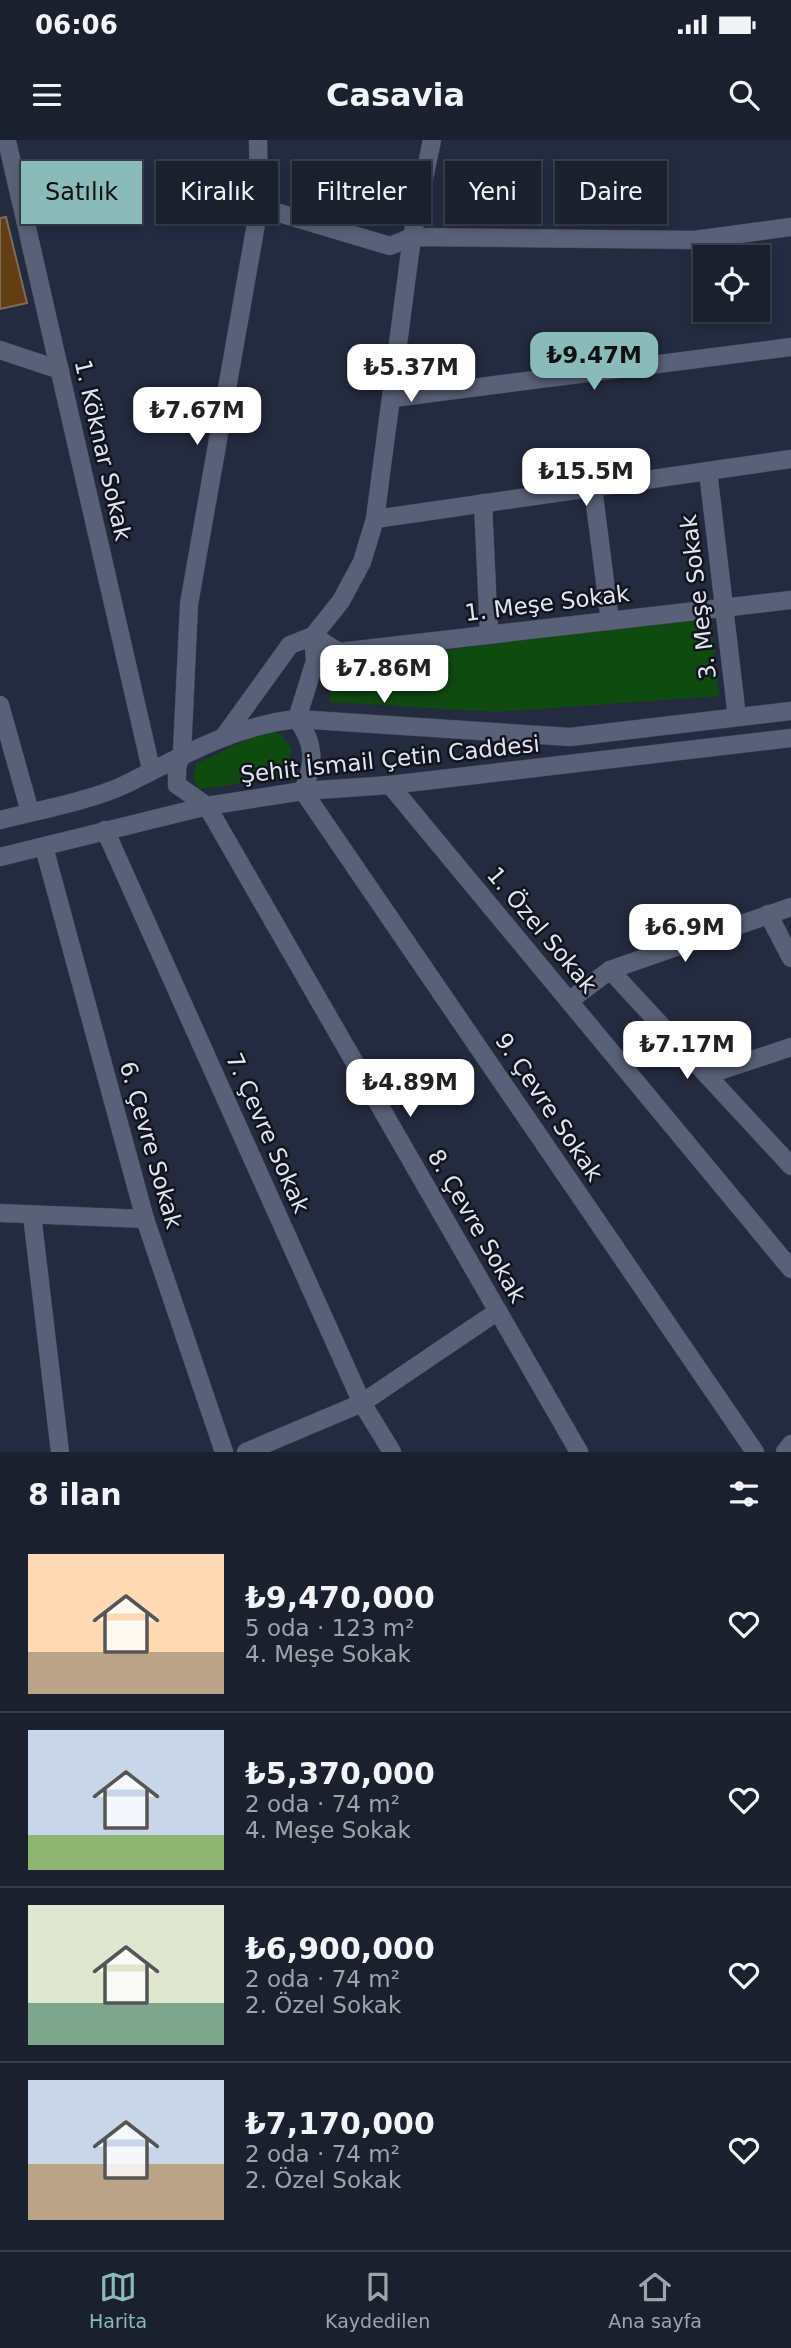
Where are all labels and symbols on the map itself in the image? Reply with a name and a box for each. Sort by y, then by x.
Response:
pin: ₺9.47M [537,332,651,392]
pin: ₺5.37M [354,344,468,404]
street label: 1. Köknar Sokak [70,357,137,544]
pin: ₺7.67M [140,387,254,447]
pin: ₺15.5M [529,448,643,508]
street label: 3. Meşe Sokak [675,513,721,681]
street label: 1. Meşe Sokak [463,580,631,626]
pin: ₺7.86M [327,645,441,705]
street label: Şehit İsmail Çetin Caddesi [239,729,541,788]
street label: 1. Özel Sokak [482,861,603,999]
pin: ₺6.9M [636,904,734,964]
pin: ₺7.17M [630,1021,744,1081]
street label: 9. Çevre Sokak [490,1028,608,1186]
street label: 7. Çevre Sokak [221,1049,315,1218]
street label: 6. Çevre Sokak [115,1059,187,1232]
pin: ₺4.89M [353,1060,467,1119]
street label: 8. Çevre Sokak [423,1145,532,1308]

